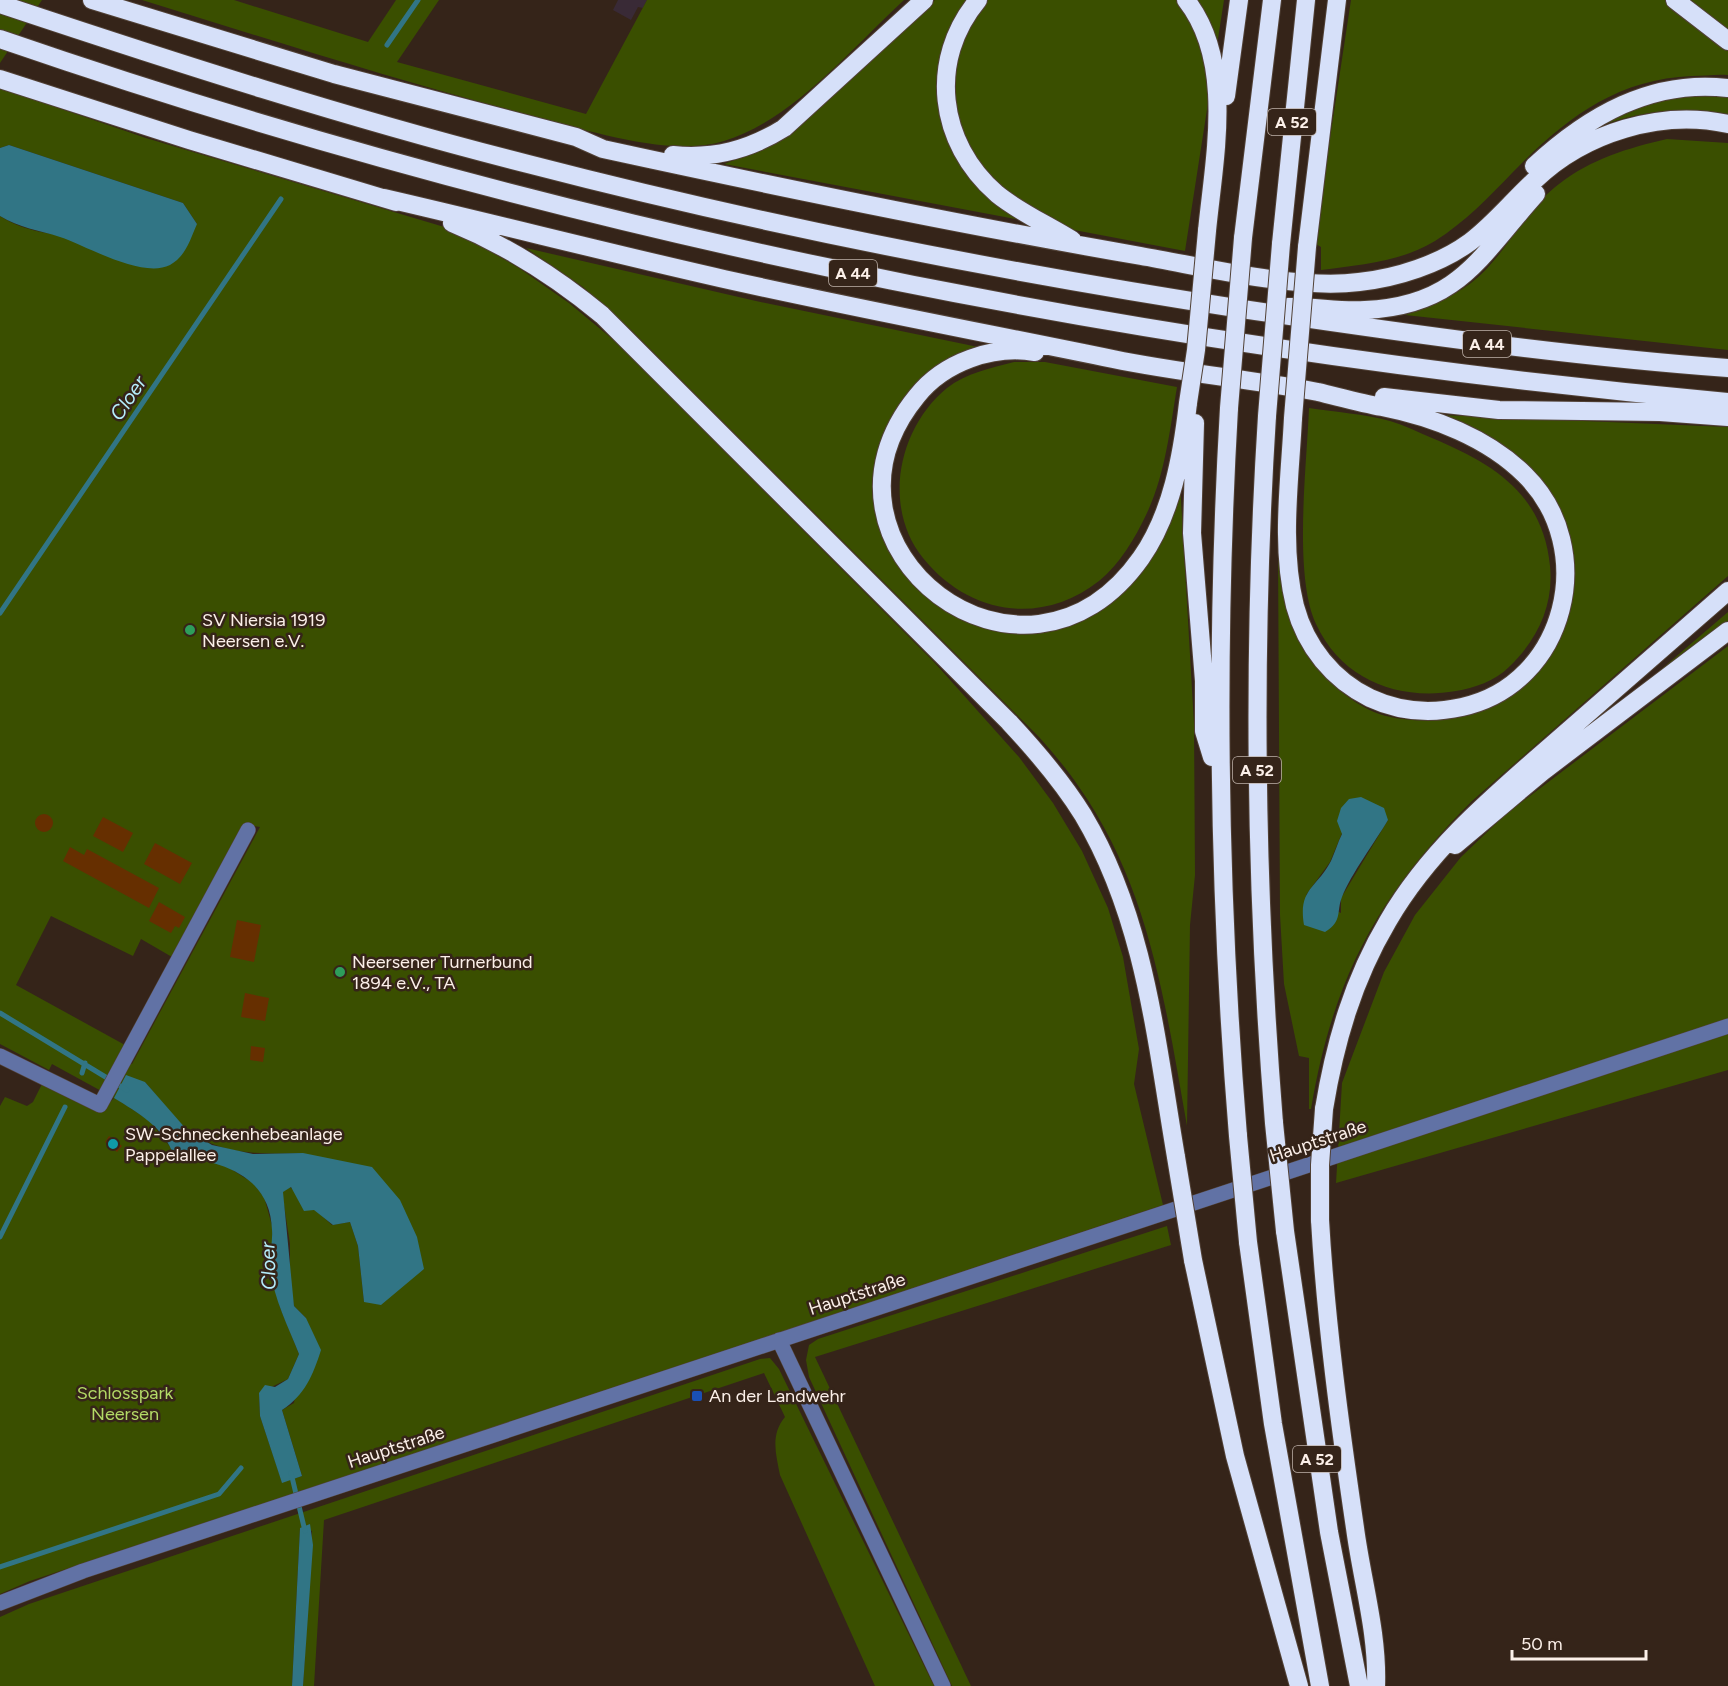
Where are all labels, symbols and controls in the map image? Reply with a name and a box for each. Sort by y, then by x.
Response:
road number: A 52 [1268,109,1316,135]
road number: A 44 [829,260,877,286]
road number: A 44 [1463,331,1511,357]
water label: Cloer [105,370,152,425]
place label: SV Niersia 1919 Neersen e.V. [202,609,325,652]
marker: SV Niersia 1919 Neersen e.V. [183,623,197,637]
road number: A 52 [1233,757,1281,783]
place label: Neersener Turnerbund 1894 e.V., TA [352,951,533,994]
marker: Neersener Turnerbund 1894 e.V., TA [333,965,347,979]
street label: Hauptstraße [1267,1115,1369,1167]
place label: SW-Schneckenhebeanlage Pappelallee [125,1123,343,1166]
marker: SW-Schneckenhebeanlage Pappelallee [106,1137,120,1151]
water label: Cloer [255,1240,281,1291]
street label: Hauptstraße [806,1268,908,1320]
park label: Schlosspark Neersen [77,1382,174,1425]
place label: An der Landwehr [709,1385,846,1407]
marker: An der Landwehr [690,1389,704,1403]
street label: Hauptstraße [345,1421,447,1473]
road number: A 52 [1293,1446,1341,1472]
scale bar [1512,1623,1646,1661]
text: 50 m [1521,1633,1563,1655]

